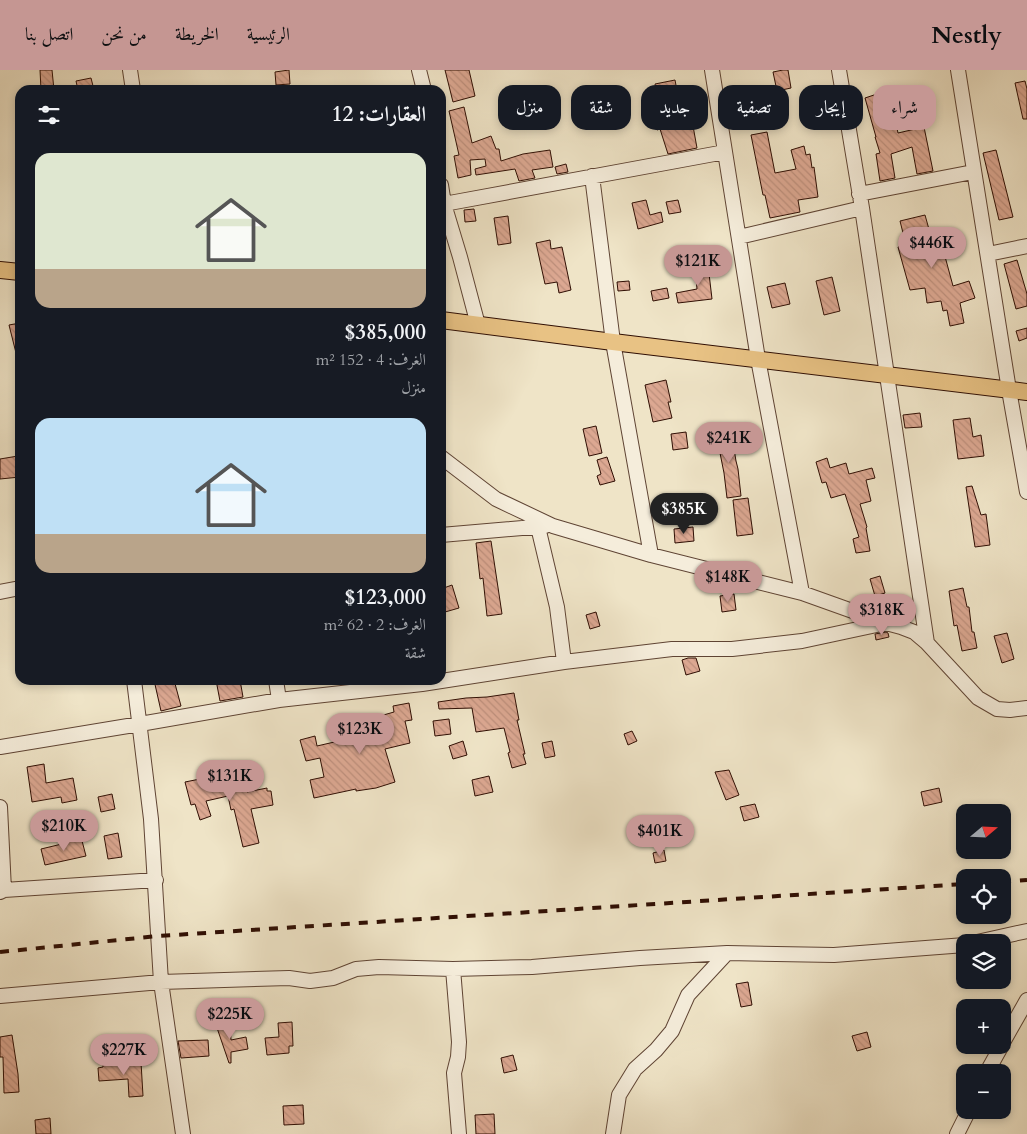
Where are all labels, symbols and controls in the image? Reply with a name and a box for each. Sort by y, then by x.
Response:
text: Nestly [931,19,1002,52]
text: اتصل بنا [25,22,73,47]
text: من نحن [101,22,147,47]
text: الخريطة [175,22,219,47]
text: الرئيسية [247,22,290,47]
chip: منزل [498,85,561,130]
chip: شقة [571,85,631,130]
chip: جديد [641,85,708,130]
chip: تصفية [718,85,789,130]
chip: إيجار [799,85,863,130]
chip: شراء [873,85,936,130]
text: العقارات: 12 [332,100,426,129]
icon: filters [35,101,63,129]
icon: home [186,185,276,275]
pin: $446K [897,226,967,269]
text: $446K [909,232,955,254]
pin: $121K [663,244,733,287]
text: $121K [675,250,721,272]
text: $385,000 [345,318,426,347]
text: الغرف: 4 · 152 m² [316,349,426,371]
text: منزل [401,377,426,399]
pin: $241K [694,422,764,464]
text: $241K [706,427,752,449]
icon: home [186,450,276,540]
pin: $385K [649,492,719,535]
text: $385K [661,498,707,520]
pin: $148K [693,560,763,603]
text: $148K [705,566,751,588]
text: $123,000 [345,583,426,612]
pin: $318K [847,594,917,636]
text: $318K [859,599,905,621]
text: الغرف: 2 · 62 m² [324,614,426,636]
text: شقة [405,642,426,664]
pin: $123K [325,712,395,755]
text: $123K [337,718,383,740]
pin: $131K [195,760,265,802]
text: $131K [207,765,253,787]
north arrow [956,804,1011,859]
map controls [956,804,1011,1119]
pin: $210K [29,810,99,852]
pin: $401K [625,814,695,857]
text: $210K [41,815,87,837]
text: $401K [637,820,683,842]
button: locate [956,869,1011,924]
button: layers [956,934,1011,989]
pin: $225K [195,998,265,1040]
button: + [956,999,1011,1054]
text: $225K [207,1003,253,1025]
pin: $227K [89,1034,159,1076]
text: $227K [101,1039,147,1061]
button: − [956,1064,1011,1119]

